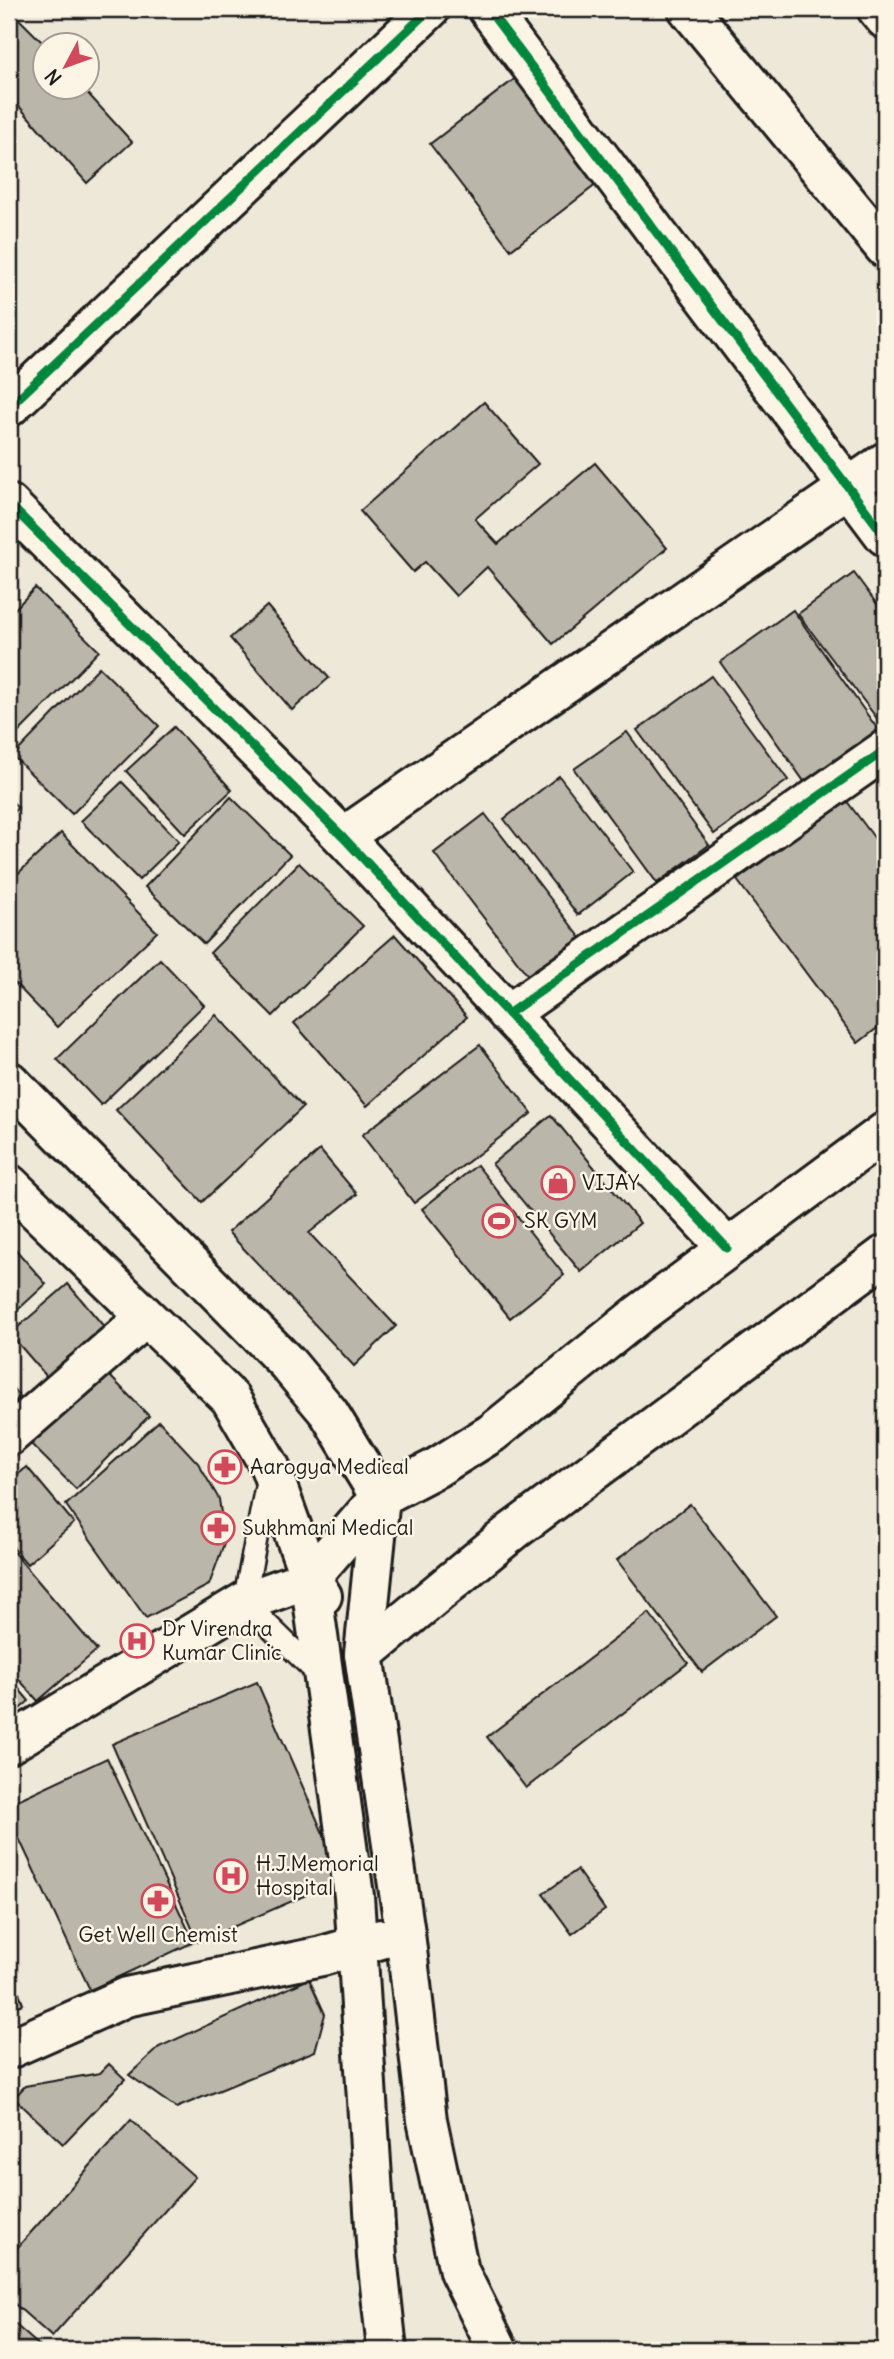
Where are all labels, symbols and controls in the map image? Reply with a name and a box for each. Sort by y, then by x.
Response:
north arrow [32,32,102,102]
text: N [40,64,67,90]
shop icon: VIJAY [539,1164,577,1202]
place label: VIJAY [582,1169,640,1196]
sports icon: SK GYM [480,1202,518,1240]
place label: SK GYM [524,1207,598,1234]
pharmacy icon: Aarogya Medical [206,1448,244,1486]
place label: Aarogya Medical [250,1453,409,1480]
pharmacy icon: Sukhmani Medical [199,1509,237,1547]
place label: Sukhmani Medical [242,1514,414,1541]
place label: Dr Virendra Kumar Clinic [162,1615,282,1666]
hospital icon: Dr Virendra Kumar Clinic [118,1622,156,1660]
place label: H.J.Memorial Hospital [256,1850,379,1901]
hospital icon: H.J.Memorial Hospital [212,1857,250,1895]
pharmacy icon: Get Well Chemist [139,1882,177,1920]
place label: Get Well Chemist [78,1921,238,1948]

